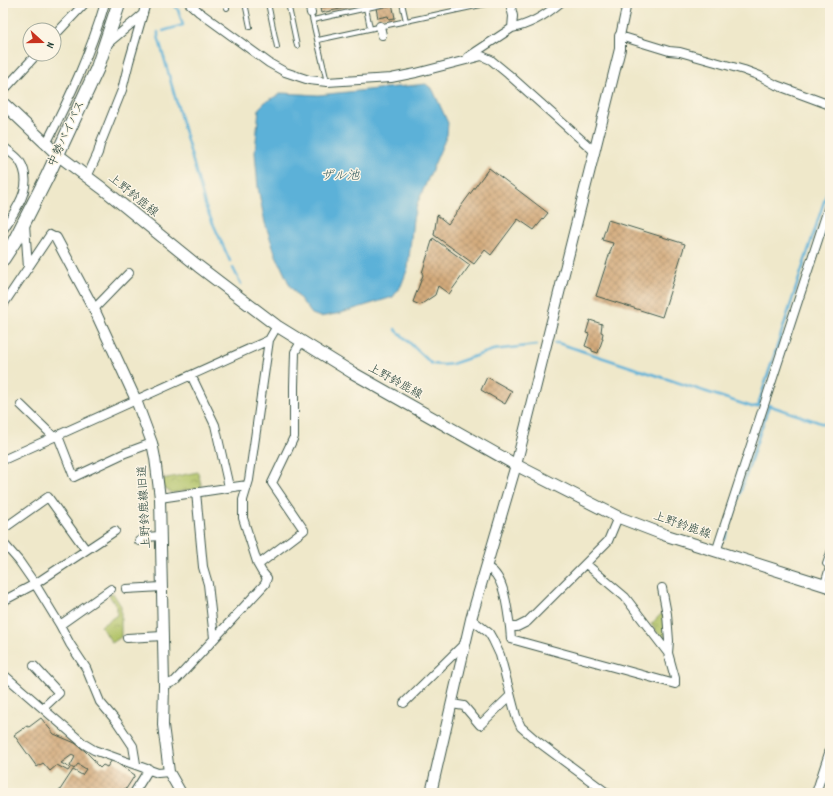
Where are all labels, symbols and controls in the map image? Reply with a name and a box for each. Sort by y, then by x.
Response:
north arrow [22,22,62,62]
text: N [41,39,58,51]
street label: 中勢バイパス [44,98,90,170]
water label: ザル池 [320,167,360,186]
street label: 上野鈴鹿線 [104,171,162,221]
street label: 上野鈴鹿線 [365,360,425,404]
street label: 上野鈴鹿線旧道 [134,465,156,549]
street label: 上野鈴鹿線 [651,508,713,544]

